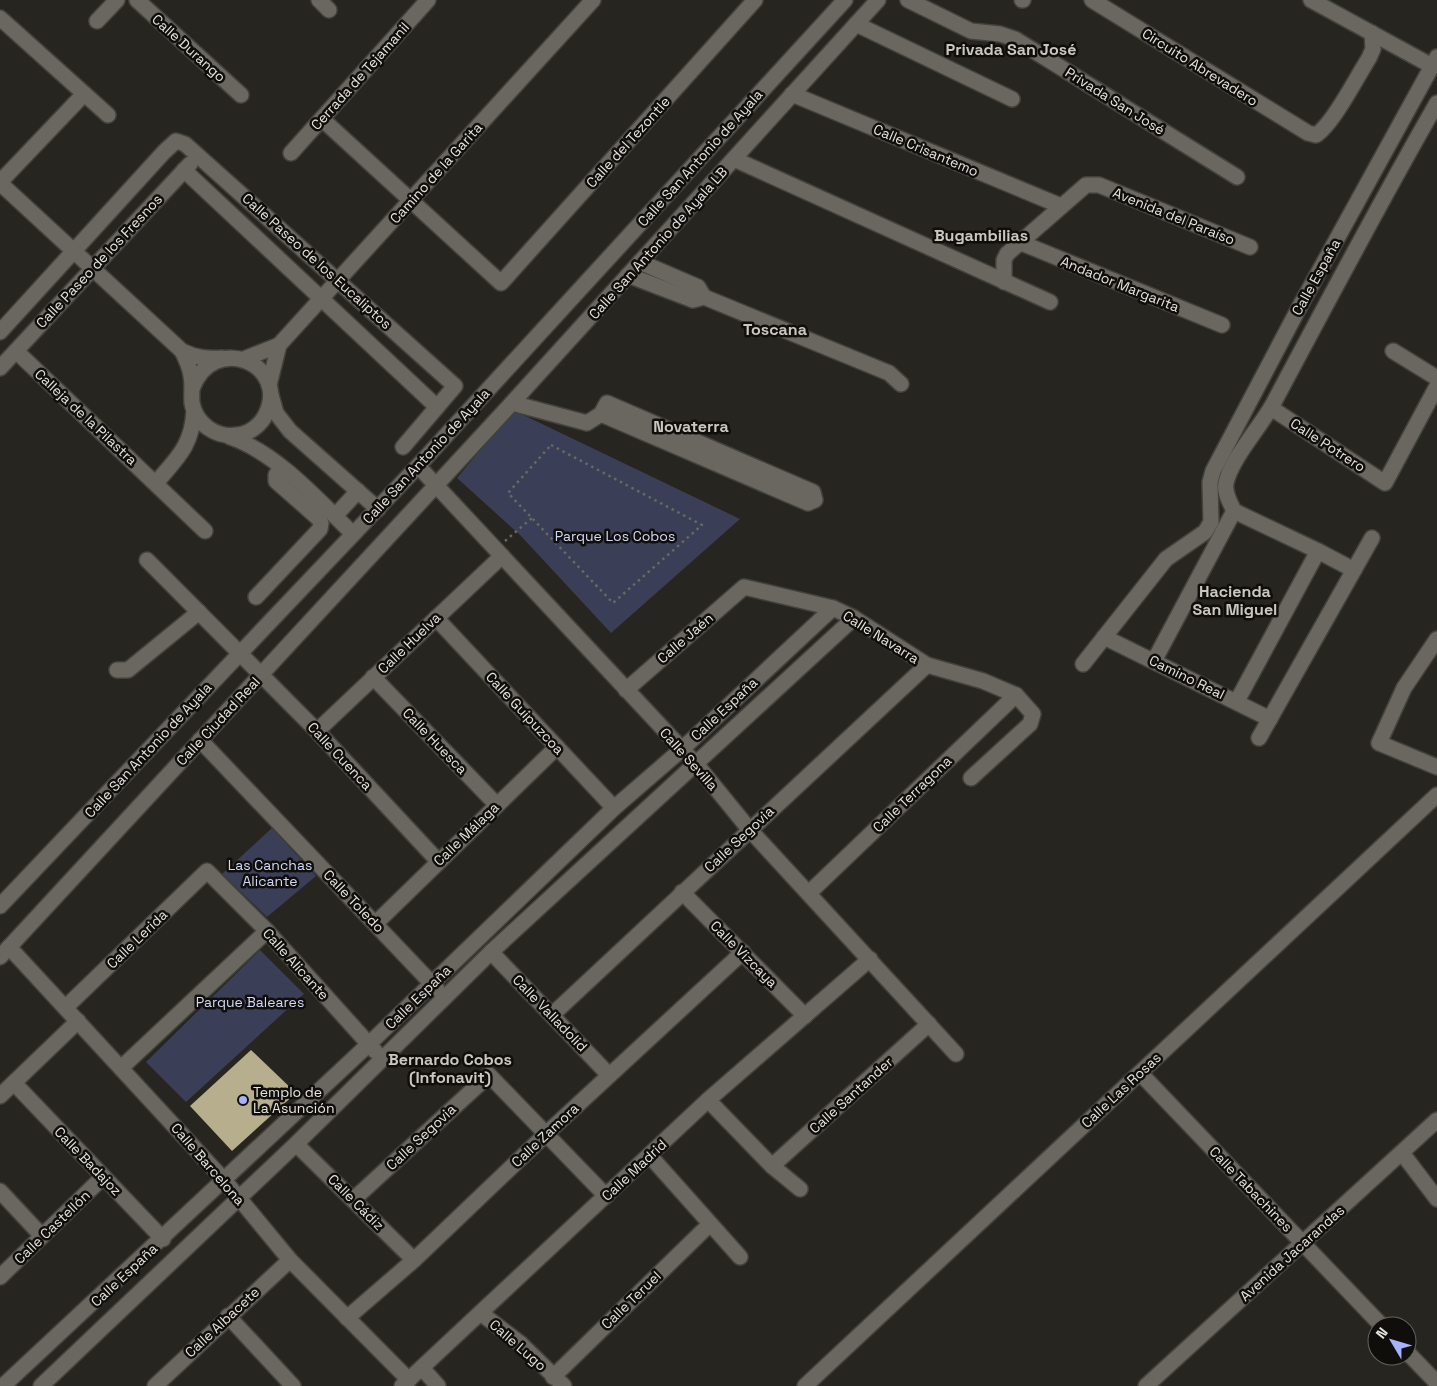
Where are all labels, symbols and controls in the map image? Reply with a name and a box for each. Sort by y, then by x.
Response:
street label: Calle Durango [148,10,230,86]
street label: Cerrada de Tejamanil [307,18,413,134]
street label: Circuito Abrevadero [1139,24,1261,110]
district label: Privada San José [946,39,1076,60]
street label: Privada San José [1062,63,1168,139]
street label: Calle San Antonio de Ayala [634,86,766,230]
street label: Calle del Tezontle [582,93,674,191]
street label: Camino de la Garita [386,119,486,227]
street label: Calle Crisantemo [871,120,981,180]
street label: Calle San Antonio de Ayala LB [585,163,731,323]
street label: Avenida del Paraíso [1110,183,1238,249]
street label: Calle Paseo de los Eucaliptos [239,189,395,333]
street label: Calle Paseo de los Fresnos [32,190,166,332]
district label: Bugambilias [934,225,1028,246]
street label: Calle España [1288,236,1344,318]
street label: Andador Margarita [1058,252,1182,316]
district label: Toscana [743,319,807,340]
street label: Calleja de la Pilastra [31,365,141,469]
street label: Calle San Antonio de Ayala [359,385,493,527]
street label: Calle Potrero [1287,414,1369,476]
district label: Novaterra [653,416,729,437]
park label: Parque Los Cobos [555,527,675,545]
district label: Hacienda San Miguel [1193,581,1277,620]
street label: Calle Navarra [840,606,922,668]
street label: Calle Huelva [374,609,444,677]
street label: Calle Jaén [653,609,717,667]
street label: Camino Real [1146,651,1228,703]
street label: Calle Guipuzcoa [482,668,568,758]
street label: Calle Ciudad Real [172,673,264,769]
street label: Calle España [687,674,761,744]
street label: Calle San Antonio de Ayala [81,679,215,821]
street label: Calle Huesca [399,704,471,778]
street label: Calle Cuenca [304,718,376,794]
street label: Calle Sevilla [656,724,722,794]
street label: Calle Terragona [869,752,955,836]
street label: Calle Málaga [429,798,503,870]
street label: Calle Segovia [700,802,778,876]
park label: Las Canchas Alicante [228,856,312,890]
street label: Calle Toledo [320,866,388,936]
street label: Calle Lerida [103,906,171,972]
street label: Calle Vizcaya [707,917,781,991]
street label: Calle Alicante [259,924,333,1004]
street label: Calle España [381,961,455,1033]
street label: Calle Valladolid [509,971,591,1055]
park label: Parque Baleares [196,993,304,1011]
street label: Calle Las Rosas [1077,1048,1165,1132]
district label: Bernardo Cobos (Infonavit) [388,1049,512,1088]
street label: Calle Santander [805,1053,897,1137]
place label: Templo de La Asunción [253,1083,335,1117]
marker: Templo de La Asunción [237,1094,249,1106]
street label: Calle Zamora [508,1099,582,1171]
street label: Calle Segovia [382,1100,460,1174]
street label: Calle Barcelona [167,1119,249,1209]
street label: Calle Badajoz [51,1123,125,1199]
street label: Calle Madrid [598,1135,670,1205]
street label: Calle Tabachines [1206,1142,1296,1236]
street label: Calle Cádiz [324,1170,388,1234]
street label: Calle Castellón [10,1186,94,1268]
street label: Avenida Jacarandas [1236,1201,1348,1305]
street label: Calle España [87,1240,161,1310]
street label: Calle Teruel [597,1267,665,1333]
street label: Calle Albacete [181,1283,263,1361]
street label: Calle Lugo [486,1315,550,1375]
north arrow [1367,1316,1417,1366]
text: N [1372,1324,1392,1342]

